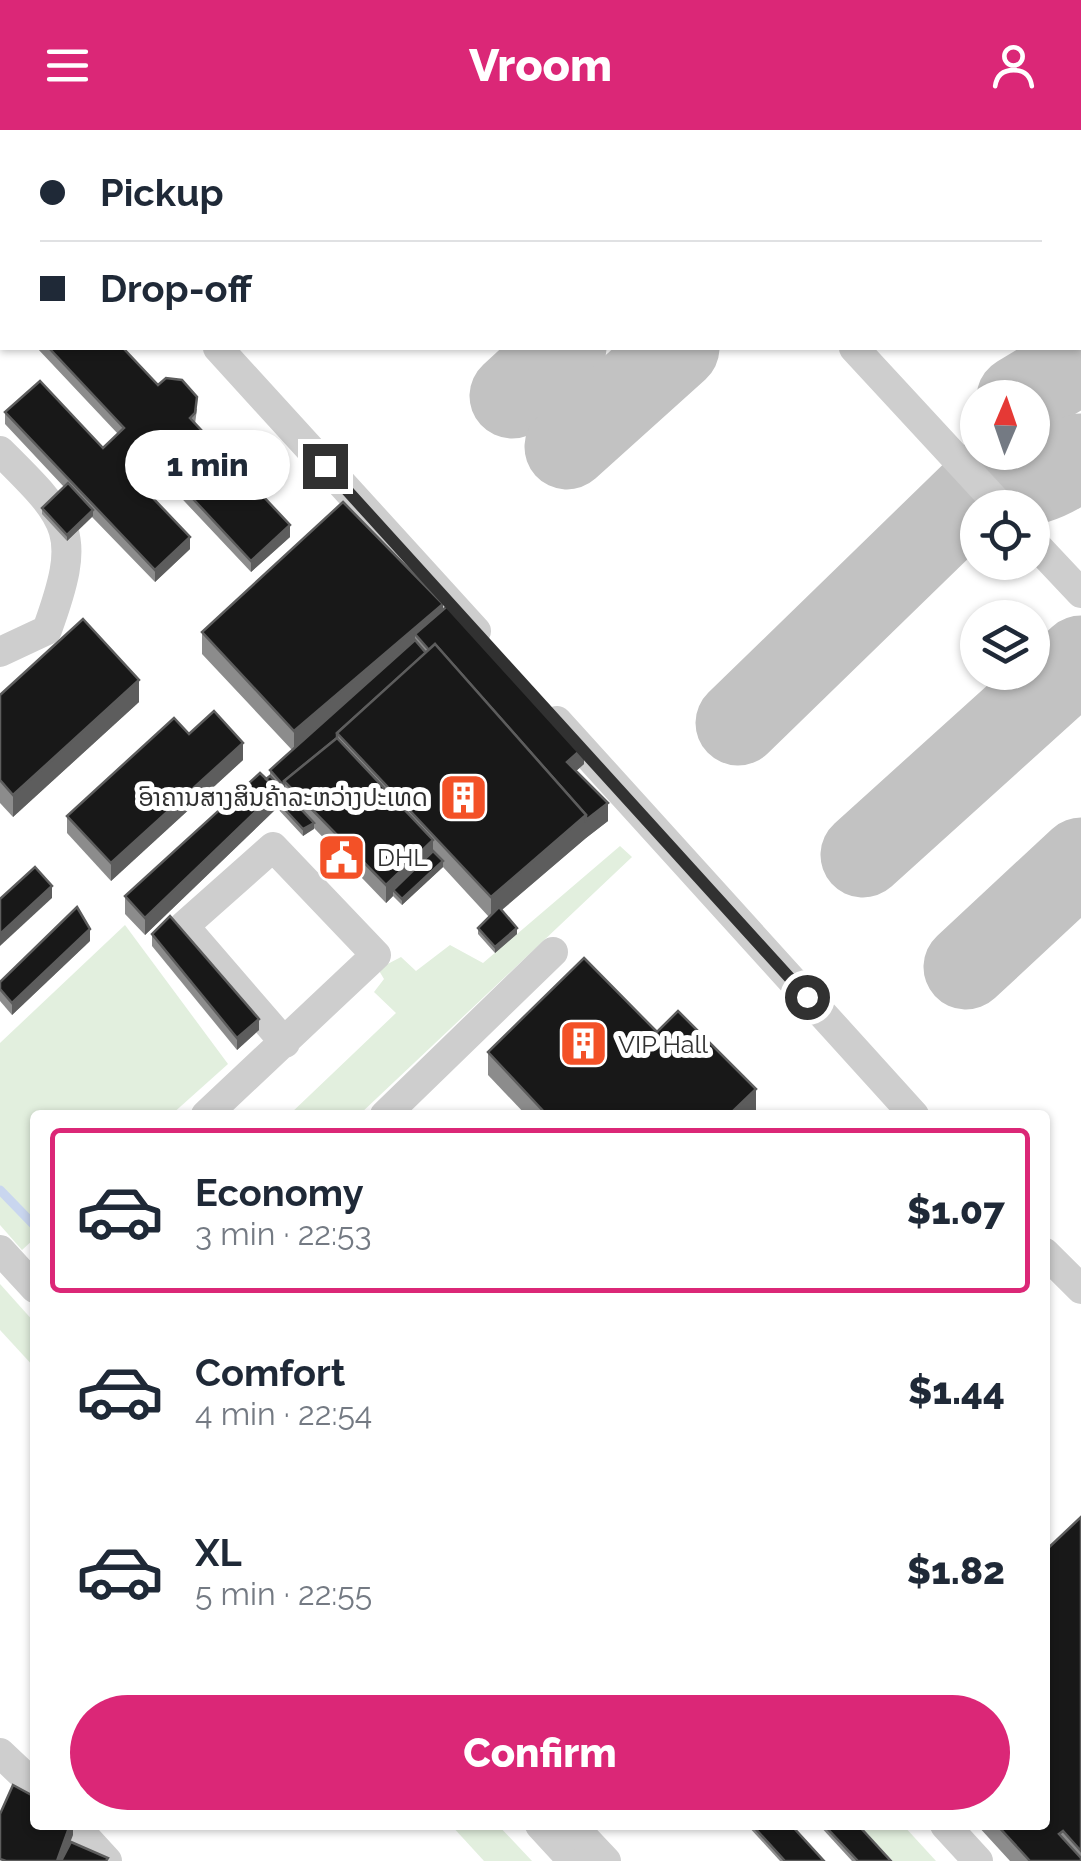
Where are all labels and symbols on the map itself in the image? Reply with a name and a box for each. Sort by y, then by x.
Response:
north arrow [960,380,1050,470]
callout: 1 min [125,431,290,501]
route end [303,444,348,489]
building icon: ົອາຄານສາງສິນຄ້າລະຫວ່າງປະເທດ [437,771,489,823]
place label: ົອາຄານສາງສິນຄ້າລະຫວ່າງປະເທດ [138,782,428,812]
public building icon: DHL [316,831,368,883]
place label: DHL [377,842,428,872]
route start [785,975,830,1020]
building icon: VIP Hall [557,1018,609,1070]
place label: VIP Hall [618,1029,708,1059]

